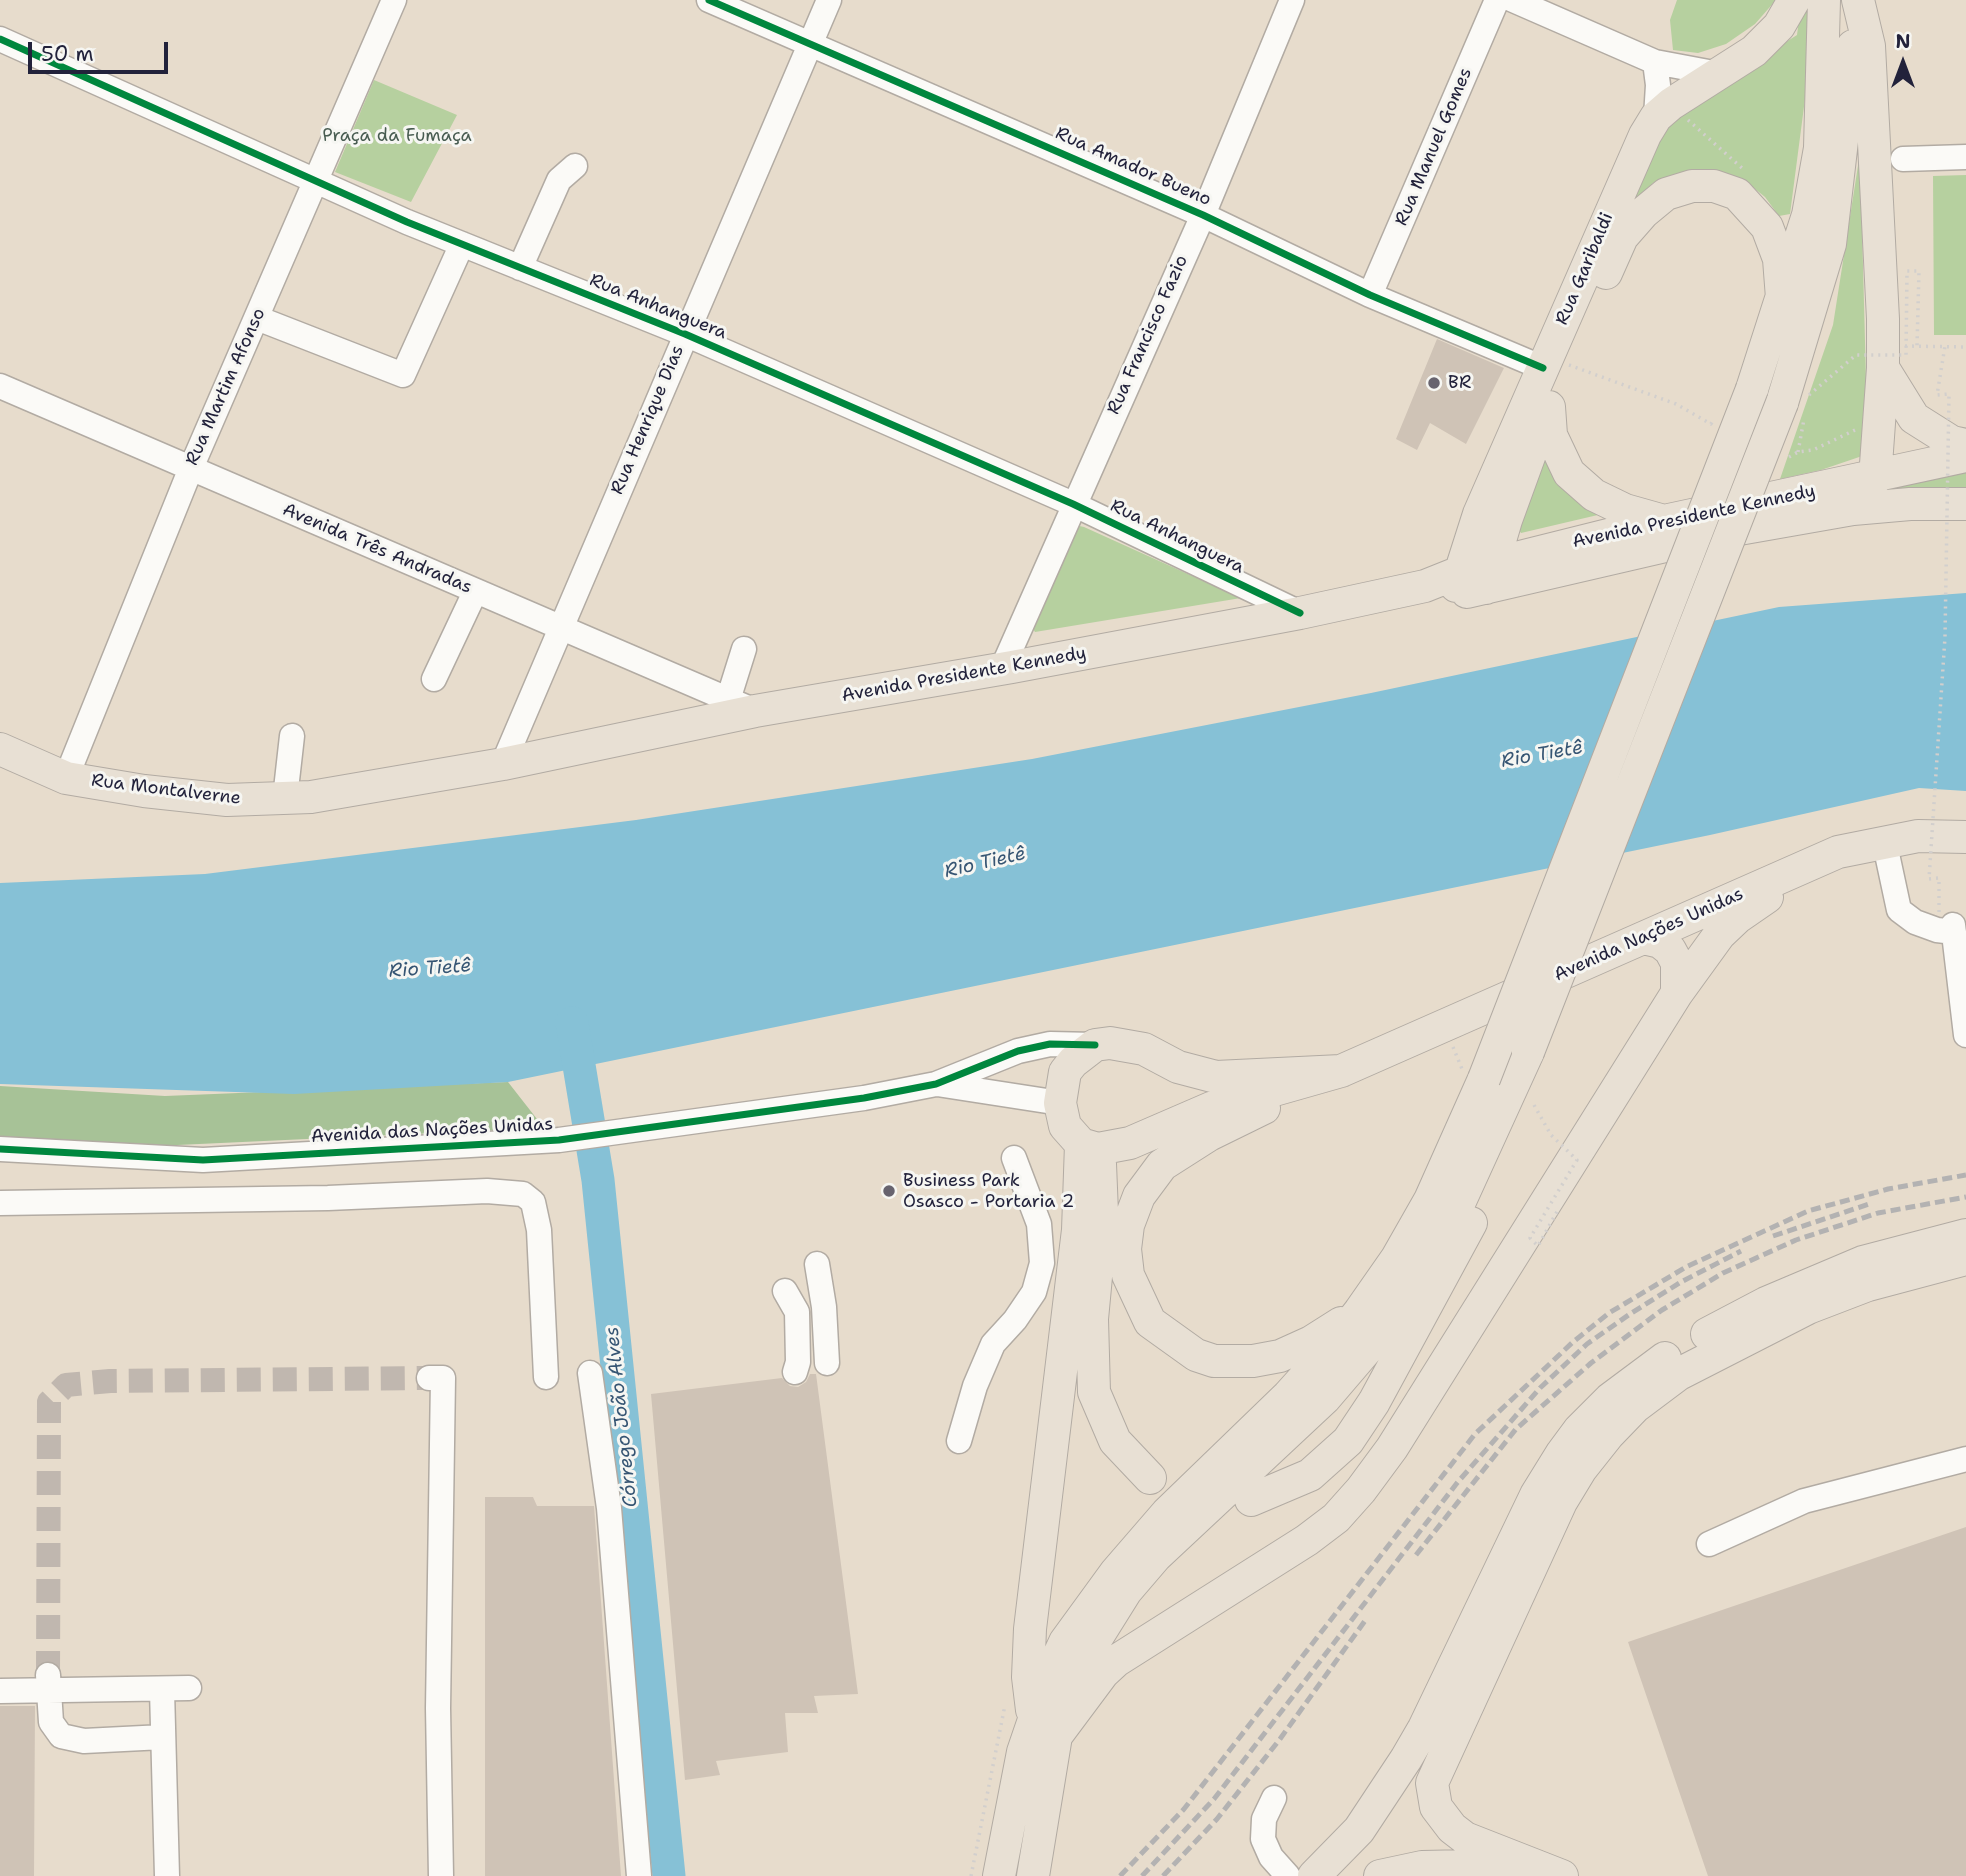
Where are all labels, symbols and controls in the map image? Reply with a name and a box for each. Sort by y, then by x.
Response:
scale bar [32,28,172,72]
north arrow [1868,28,1938,98]
text: N [1895,29,1911,54]
text: 50 m [41,40,94,68]
street label: Rua Manuel Gomes [1391,65,1477,229]
street label: Rua Amador Bueno [1052,123,1214,211]
park label: Praça da Fumaça [322,125,472,147]
street label: Rua Garibaldi [1552,209,1618,329]
street label: Rua Francisco Fazio [1103,252,1193,418]
street label: Rua Anhanguera [586,270,730,344]
street label: Rua Martim Afonso [182,305,270,469]
street label: Rua Henrique Dias [607,342,689,498]
place label: BR [1448,372,1471,394]
marker: BR [1426,375,1442,391]
street label: Avenida Presidente Kennedy [1571,481,1817,553]
street label: Rua Anhanguera [1107,495,1247,579]
street label: Avenida Três Andradas [279,499,475,599]
street label: Avenida Presidente Kennedy [840,643,1088,707]
water label: Rio Tietê [1499,737,1585,773]
street label: Rua Montalverne [90,770,242,810]
water label: Rio Tietê [942,843,1028,883]
street label: Avenida Nações Unidas [1551,883,1747,987]
water label: Rio Tietê [388,955,472,983]
street label: Avenida das Nações Unidas [310,1114,554,1148]
place label: Business Park Osasco - Portaria 2 [903,1170,1074,1212]
marker: Business Park Osasco - Portaria 2 [881,1183,897,1199]
water label: Córrego João Alves [601,1326,643,1508]

